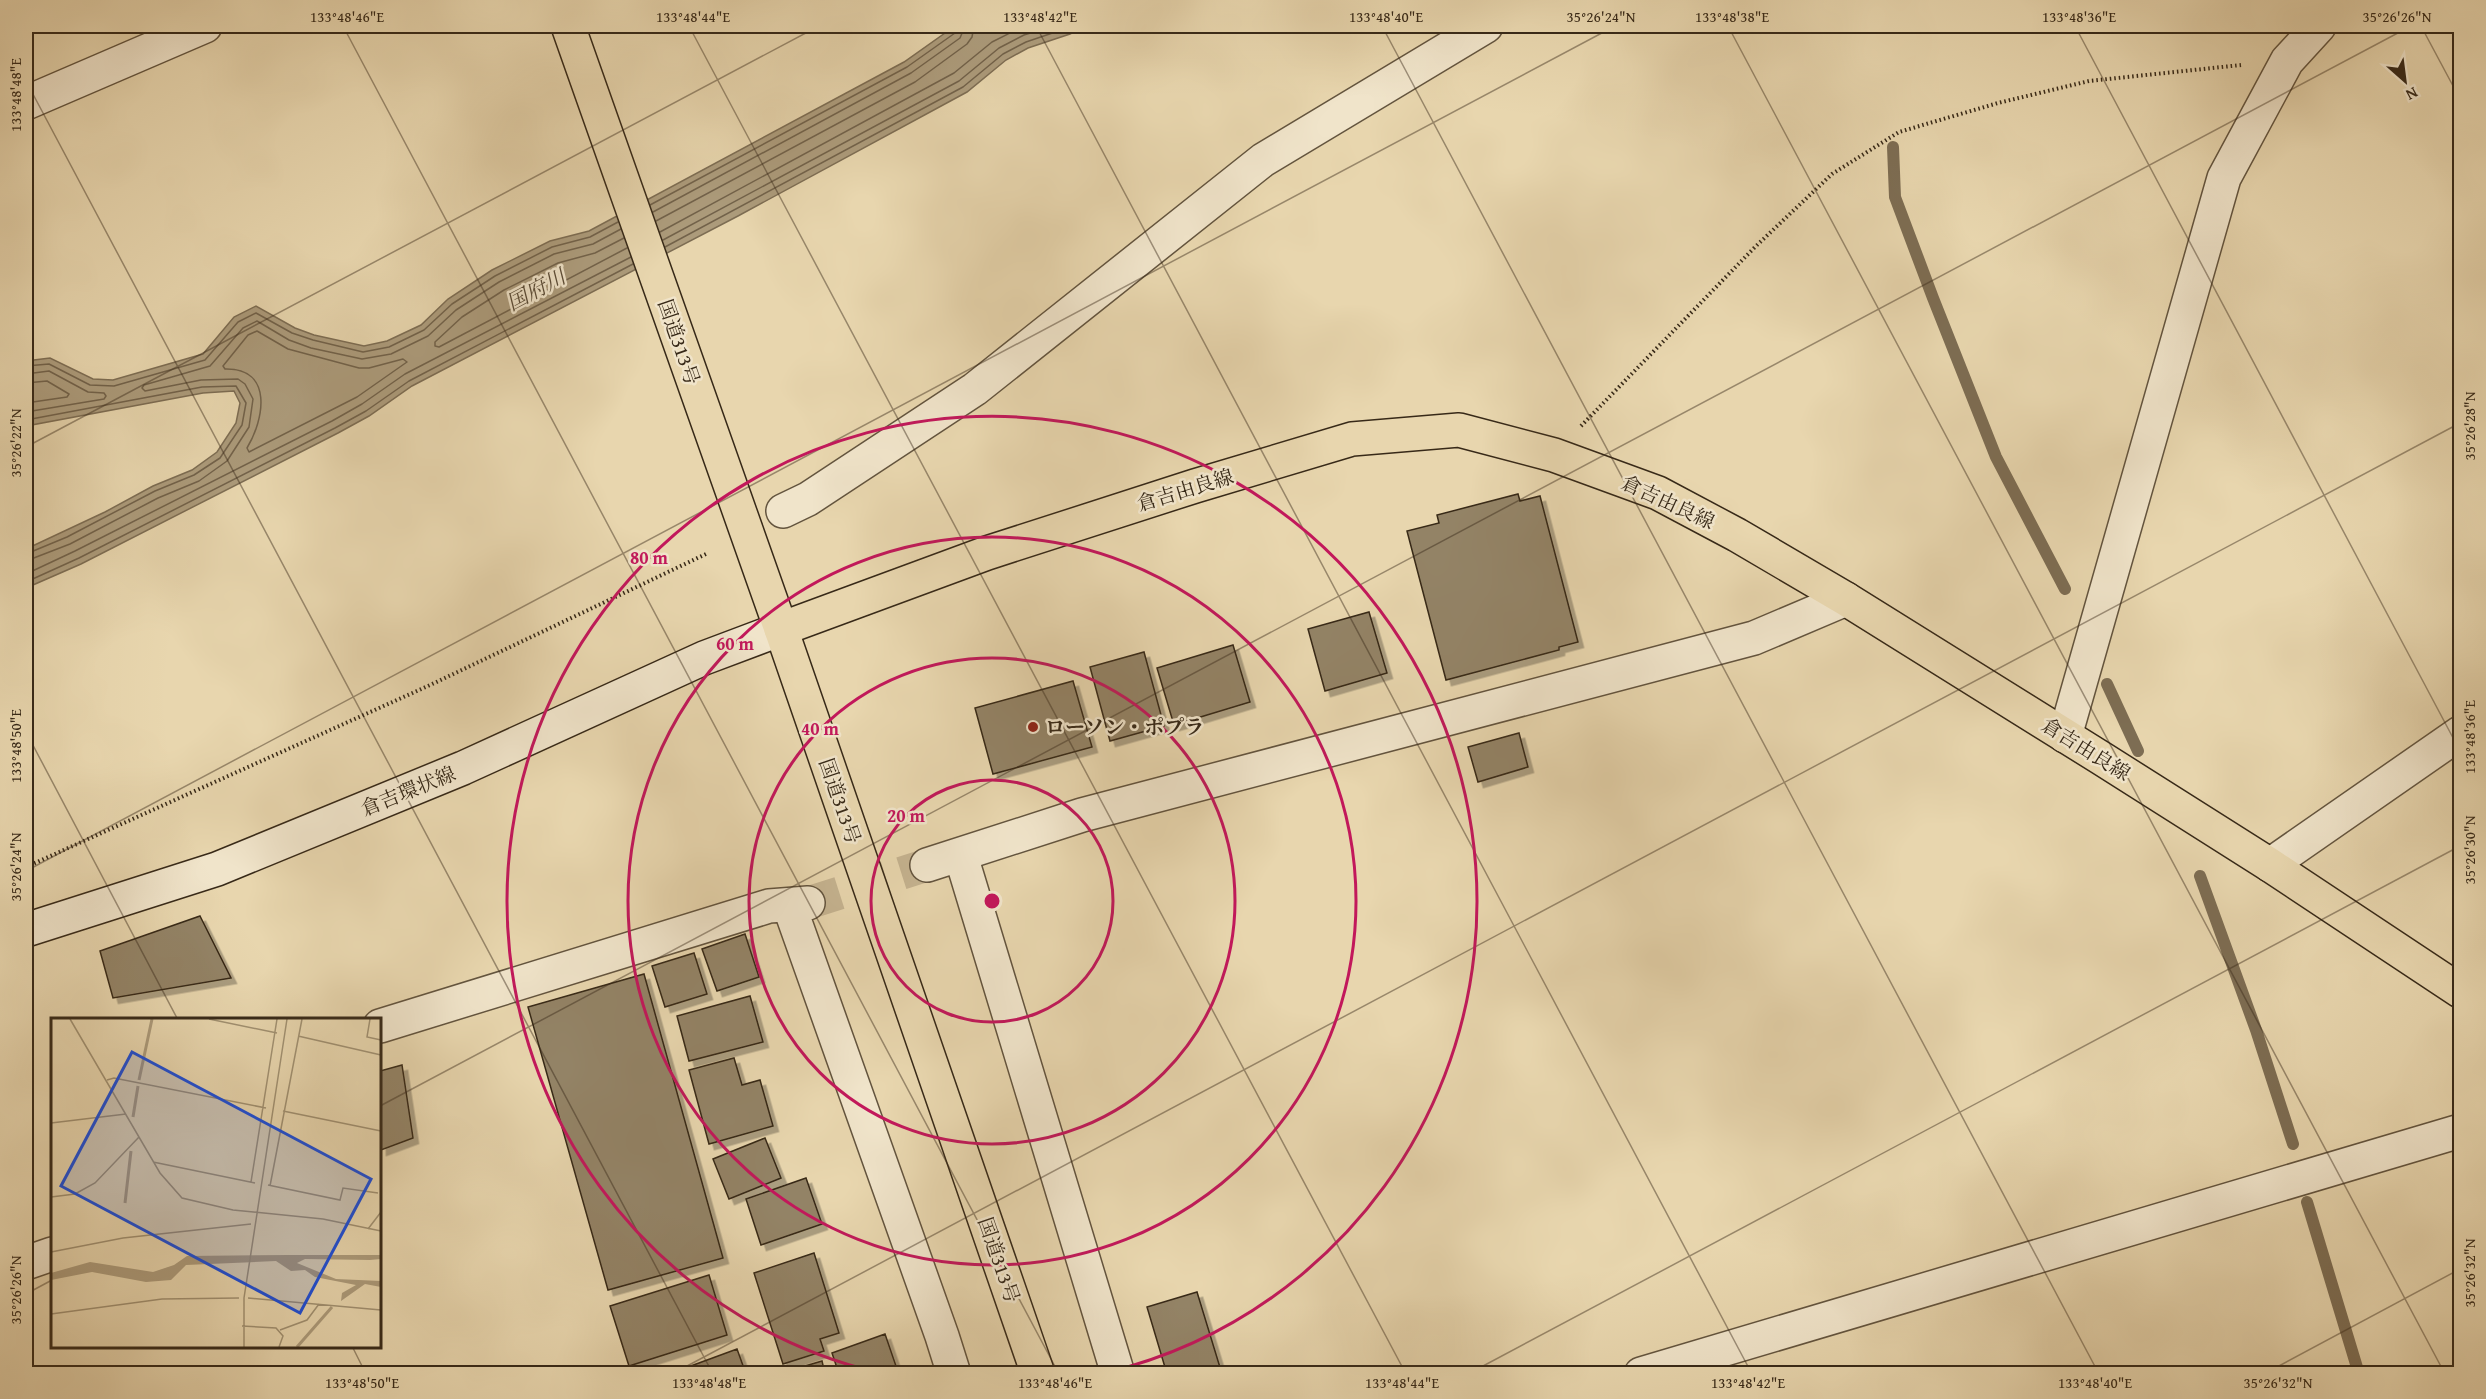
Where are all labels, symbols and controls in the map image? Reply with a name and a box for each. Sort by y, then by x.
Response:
text: 133°48'46"E [310,6,384,27]
text: 133°48'44"E [656,6,730,27]
text: 133°48'42"E [1003,6,1077,27]
text: 133°48'40"E [1349,6,1423,27]
text: 35°26'24"N [1567,6,1636,27]
text: 133°48'38"E [1695,6,1769,27]
text: 133°48'36"E [2042,6,2116,27]
text: 35°26'26"N [2363,6,2432,27]
north arrow [2375,51,2435,111]
text: 133°48'48"E [5,58,26,132]
text: N [2401,81,2422,107]
water label: 国府川 [501,260,573,318]
street label: 国道313号 [651,295,708,389]
text: 35°26'28"N [2459,391,2480,460]
text: 35°26'22"N [5,408,26,477]
street label: 倉吉由良線 [1133,461,1237,518]
street label: 倉吉由良線 [1617,467,1720,536]
text: 80 m [630,544,669,571]
text: 60 m [716,630,755,657]
text: 133°48'36"E [2459,700,2480,774]
text: 133°48'50"E [5,709,26,783]
street label: 倉吉由良線 [2036,710,2136,787]
place label: ローソン・ポプラ [1045,712,1204,741]
text: 40 m [801,715,840,742]
marker: ローソン・ポプラ [1026,720,1040,734]
street label: 国道313号 [812,754,869,848]
street label: 倉吉環状線 [356,758,460,823]
text: 20 m [887,802,926,829]
text: 35°26'30"N [2459,815,2480,884]
text: 35°26'24"N [5,832,26,901]
centre of rings [982,891,1002,911]
inset map [51,1018,381,1348]
street label: 国道313号 [971,1213,1028,1307]
text: 35°26'32"N [2459,1238,2480,1307]
text: 35°26'26"N [5,1255,26,1324]
text: 133°48'50"E [325,1372,399,1393]
text: 133°48'48"E [672,1372,746,1393]
text: 133°48'46"E [1018,1372,1092,1393]
text: 133°48'44"E [1365,1372,1439,1393]
text: 133°48'42"E [1711,1372,1785,1393]
text: 133°48'40"E [2058,1372,2132,1393]
text: 35°26'32"N [2244,1372,2313,1393]

